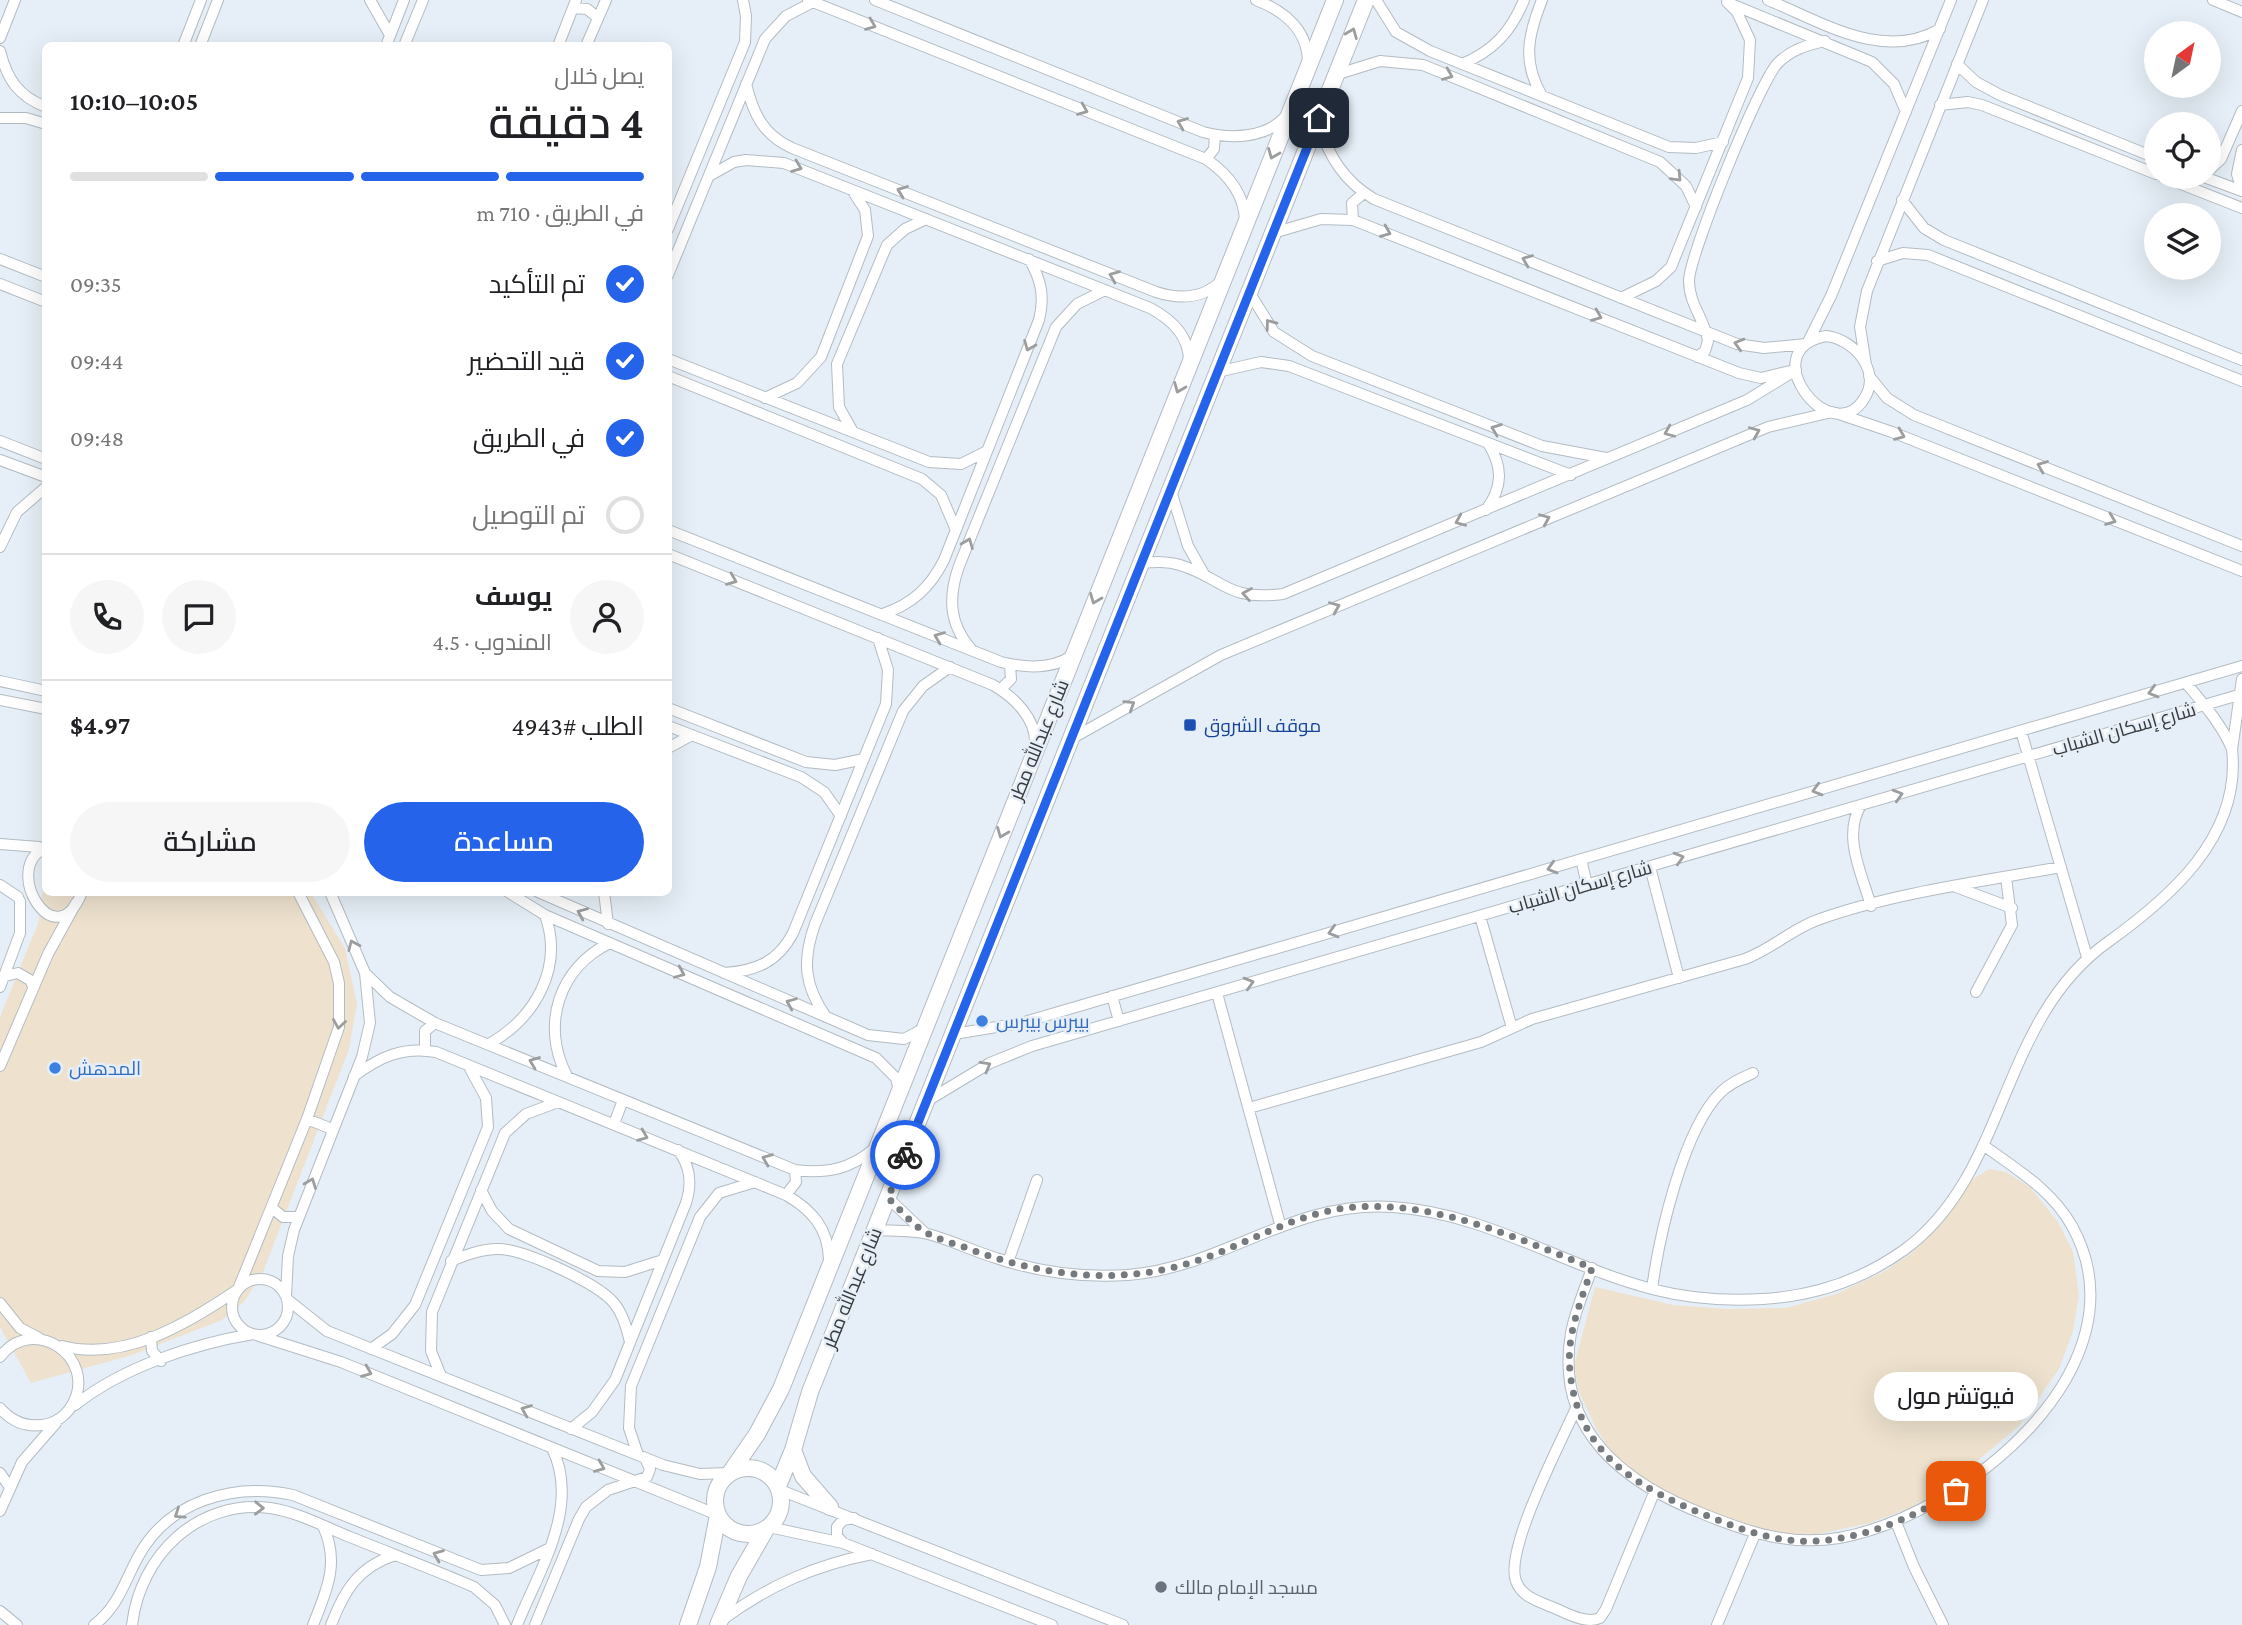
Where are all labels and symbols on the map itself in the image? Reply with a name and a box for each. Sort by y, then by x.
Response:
one-way arrow [865,17,877,31]
north arrow [2144,21,2221,98]
one-way arrow [1344,28,1358,40]
one-way arrow [1441,66,1453,80]
pin [1289,88,1349,148]
one-way arrow [1076,101,1088,115]
one-way arrow [1177,118,1189,132]
one-way arrow [1267,147,1281,159]
one-way arrow [790,159,802,173]
one-way arrow [1668,169,1681,182]
one-way arrow [897,186,909,200]
one-way arrow [1379,223,1391,237]
one-way arrow [1522,255,1534,269]
one-way arrow [1108,270,1120,284]
one-way arrow [1590,308,1602,322]
one-way arrow [1265,320,1278,332]
one-way arrow [1733,337,1745,352]
one-way arrow [1023,340,1037,352]
one-way arrow [1174,381,1188,393]
one-way arrow [1491,423,1503,437]
one-way arrow [1664,424,1676,438]
one-way arrow [1748,426,1760,440]
one-way arrow [1893,427,1905,441]
one-way arrow [2037,461,2049,475]
one-way arrow [2105,511,2117,525]
one-way arrow [1454,513,1467,527]
one-way arrow [1538,514,1550,528]
one-way arrow [960,538,974,550]
one-way arrow [725,571,737,585]
one-way arrow [1241,587,1253,602]
one-way arrow [1089,593,1103,605]
one-way arrow [1328,601,1340,615]
one-way arrow [934,632,946,646]
street label: شارع عبدالله مطر [1003,676,1076,805]
one-way arrow [2147,684,2159,699]
street label: شارع إسكان الشباب [2050,698,2199,762]
one-way arrow [1122,700,1135,713]
place label: موقف الشروق [1204,715,1321,738]
marker: موقف الشروق [1182,717,1198,733]
one-way arrow [1811,782,1823,797]
one-way arrow [1891,788,1903,803]
one-way arrow [996,827,1010,839]
one-way arrow [1673,852,1685,867]
street label: شارع إسكان الشباب [1506,856,1655,920]
one-way arrow [1546,860,1558,874]
one-way arrow [577,907,589,921]
one-way arrow [1327,923,1339,938]
one-way arrow [347,940,361,952]
one-way arrow [673,965,685,979]
one-way arrow [1243,977,1255,992]
one-way arrow [786,997,798,1011]
place label: بيبرس بيبرس [996,1011,1089,1033]
marker: بيبرس بيبرس [974,1013,990,1029]
one-way arrow [331,1018,346,1030]
one-way arrow [529,1056,541,1070]
place label: المدهش [69,1058,141,1080]
marker: المدهش [47,1060,63,1076]
one-way arrow [978,1061,991,1074]
courier [870,1120,940,1190]
one-way arrow [637,1128,649,1142]
one-way arrow [761,1153,773,1167]
one-way arrow [303,1177,317,1189]
street label: شارع عبدالله مطر [816,1224,889,1353]
one-way arrow [360,1364,372,1378]
callout: فيوتشر مول [1874,1372,2038,1421]
one-way arrow [520,1405,532,1419]
one-way arrow [593,1459,605,1473]
pin [1926,1461,1986,1521]
one-way arrow [253,1501,264,1516]
one-way arrow [174,1506,187,1518]
one-way arrow [433,1549,445,1563]
place label: مسجد الإمام مالك [1175,1577,1318,1601]
marker: مسجد الإمام مالك [1153,1579,1169,1595]

